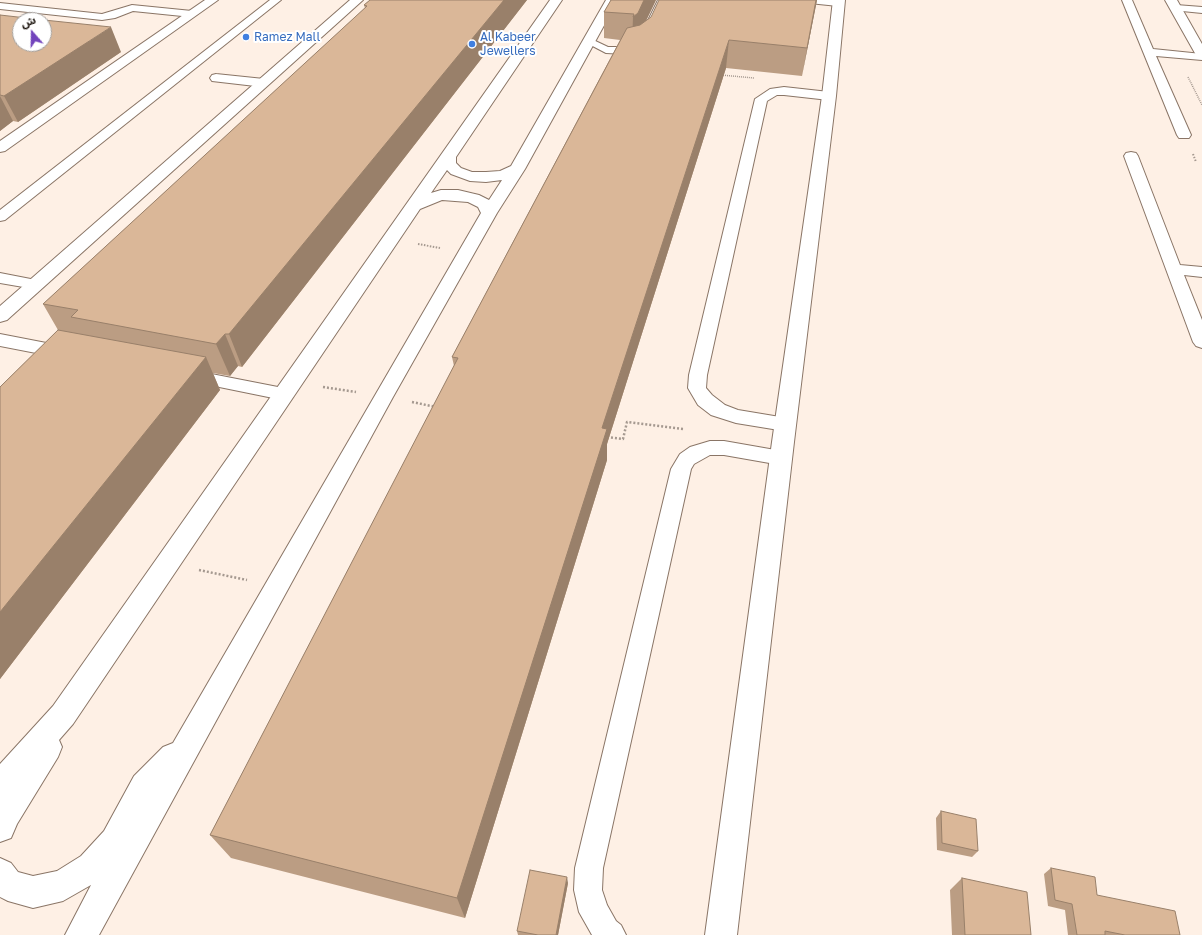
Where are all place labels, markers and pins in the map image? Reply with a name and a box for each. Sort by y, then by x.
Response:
place label: Ramez Mall [254,30,320,44]
place label: Al Kabeer Jewellers [480,30,536,58]
marker: Ramez Mall [241,32,251,42]
marker: Al Kabeer Jewellers [467,39,477,49]

